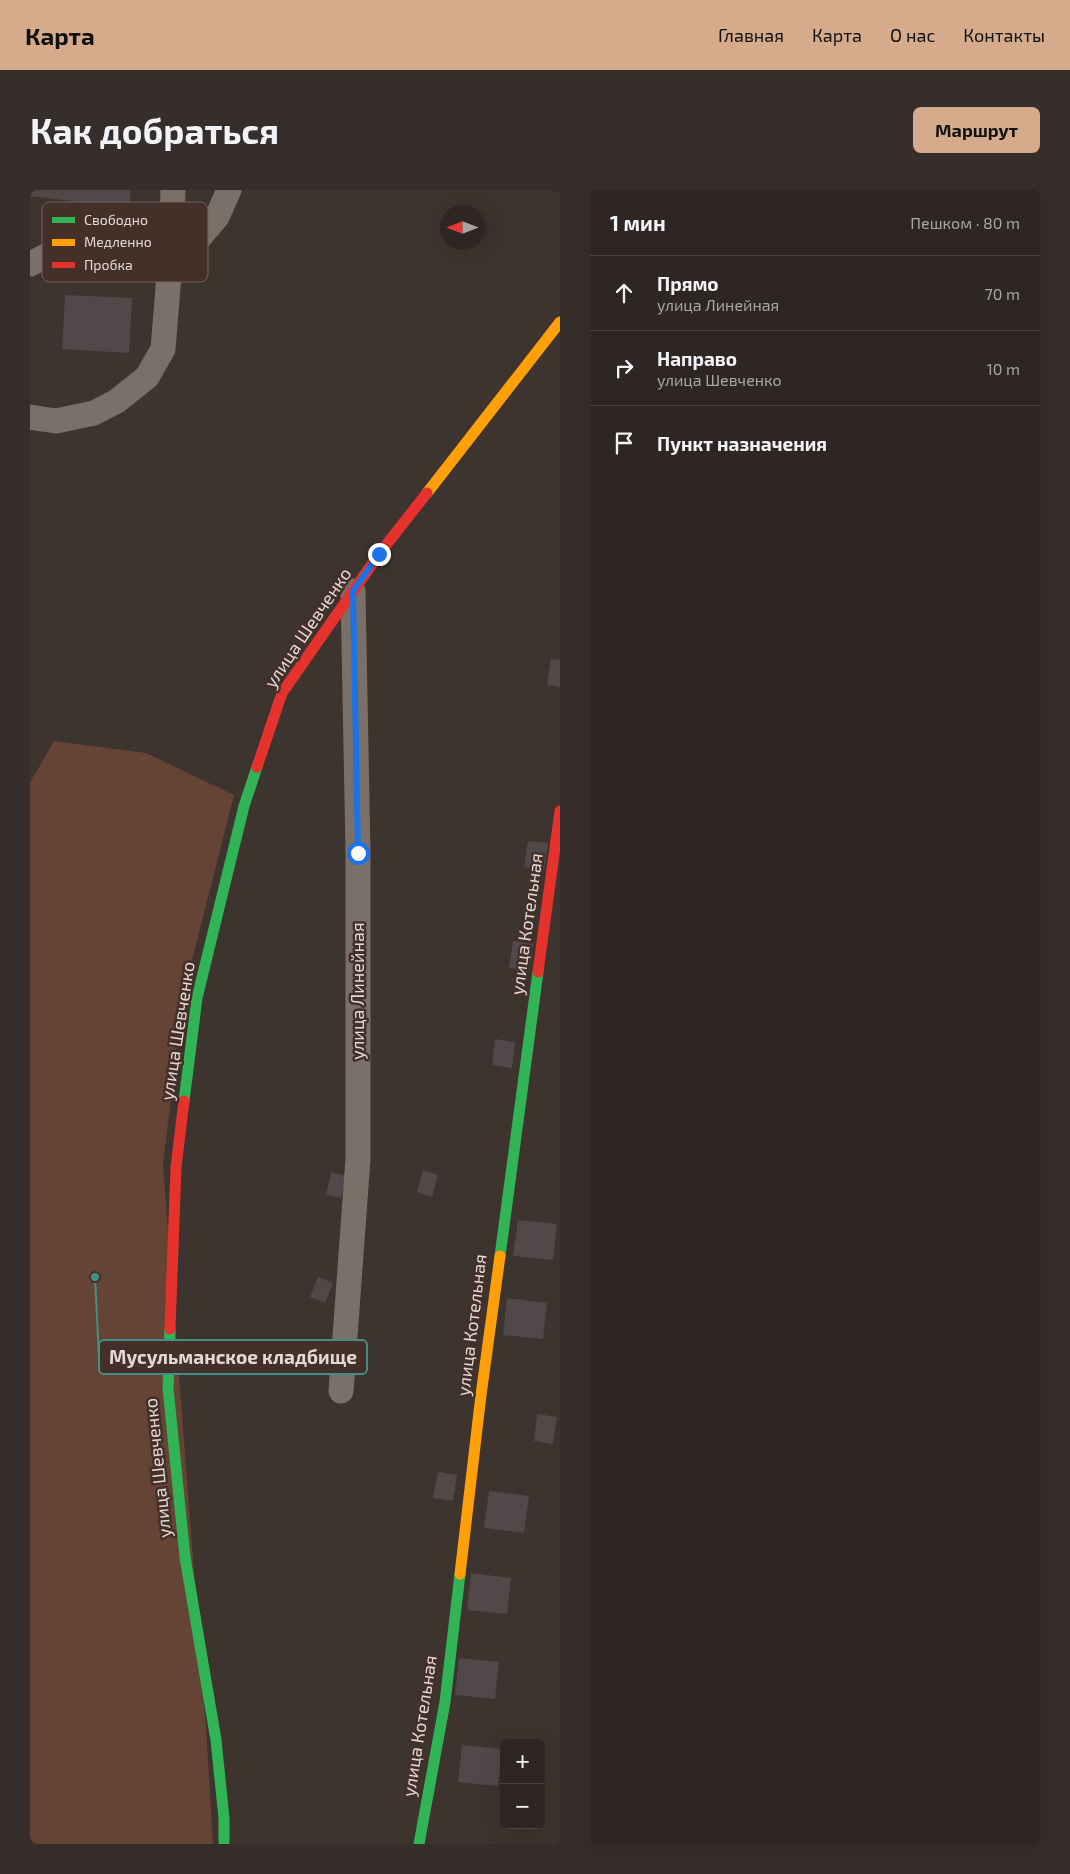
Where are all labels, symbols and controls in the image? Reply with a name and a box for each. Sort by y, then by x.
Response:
text: Карта [25,21,95,50]
text: Главная [718,24,784,46]
text: Карта [812,24,862,46]
text: О нас [890,24,935,46]
text: Контакты [963,24,1045,46]
button: Маршрут [913,107,1040,153]
text: Как добраться [30,109,279,151]
legend [42,202,208,282]
north arrow [440,205,485,250]
text: 1 мин [610,210,666,235]
text: Свободно [84,211,148,228]
text: Пешком · 80 m [910,213,1020,232]
text: Медленно [84,233,152,250]
text: Пробка [84,256,133,273]
text: Прямо [657,272,719,295]
icon: ahead [610,279,638,307]
text: 70 m [985,284,1020,303]
text: улица Линейная [657,295,779,314]
text: Направо [657,347,737,370]
icon: right [610,354,638,382]
text: 10 m [986,359,1020,378]
text: улица Шевченко [657,370,782,389]
icon: arrive [610,429,638,457]
text: Пункт назначения [657,432,827,455]
route end [368,543,391,566]
street label: улица Шевченко [259,563,356,692]
route start [347,842,370,865]
street label: улица Котельная [505,851,547,996]
street label: улица Линейная [346,922,368,1060]
street label: улица Шевченко [155,960,199,1102]
street label: улица Котельная [451,1253,491,1397]
callout: Мусульманское кладбище [99,1340,367,1374]
text: Мусульманское кладбище [109,1345,357,1368]
street label: улица Шевченко [139,1397,175,1539]
street label: улица Котельная [397,1653,441,1798]
map controls [500,1739,545,1829]
button: + [500,1739,545,1784]
button: − [500,1784,545,1829]

